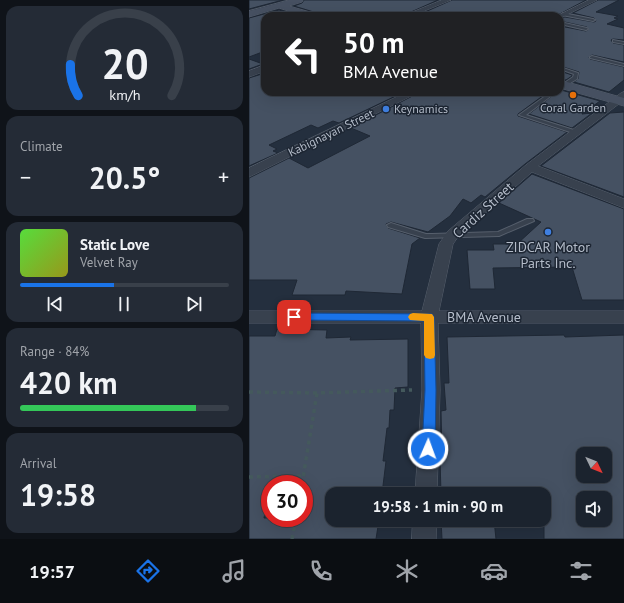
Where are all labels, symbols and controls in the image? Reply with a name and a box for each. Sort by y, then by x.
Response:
text: 50 m [343,24,404,61]
icon: left [277,28,329,80]
text: 20 [101,37,148,90]
text: BMA Avenue [343,60,438,83]
text: km/h [109,85,140,104]
marker: Coral Garden [568,90,578,100]
place label: Coral Garden [540,100,606,115]
place label: Keynamics [394,101,448,116]
marker: Keynamics [381,104,391,114]
street label: Kabignayan Street [285,105,376,160]
text: Climate [20,138,63,155]
text: 20.5° [89,158,160,197]
text: − [20,163,31,191]
text: + [218,163,229,191]
street label: Cardiz Street [449,178,517,242]
marker: ZIDCAR Motor Parts Inc. [543,227,553,237]
text: Static Love [80,235,150,254]
place label: ZIDCAR Motor Parts Inc. [506,238,590,272]
text: Velvet Ray [80,254,138,271]
icon: previous [44,293,66,315]
icon: pause [113,293,135,315]
icon: next [183,293,205,315]
pin [277,300,311,334]
icon: arrive [283,306,305,328]
street label: BMA Avenue [447,308,521,326]
text: Range · 84% [20,343,89,360]
text: 420 km [20,363,118,402]
position arrow [407,428,449,470]
north arrow [576,447,612,483]
map controls [576,447,612,527]
text: Arrival [20,455,56,472]
text: 19:58 [20,475,96,514]
speed limit sign: 30 [261,475,313,527]
button: sound [576,491,612,527]
text: 19:58 · 1 min · 90 m [373,497,503,516]
icon: directions [134,557,162,585]
icon: music [220,557,248,585]
icon: phone [307,557,335,585]
icon: climate [393,557,421,585]
icon: car [480,557,508,585]
icon: filters [567,557,595,585]
text: 19:57 [29,560,75,583]

